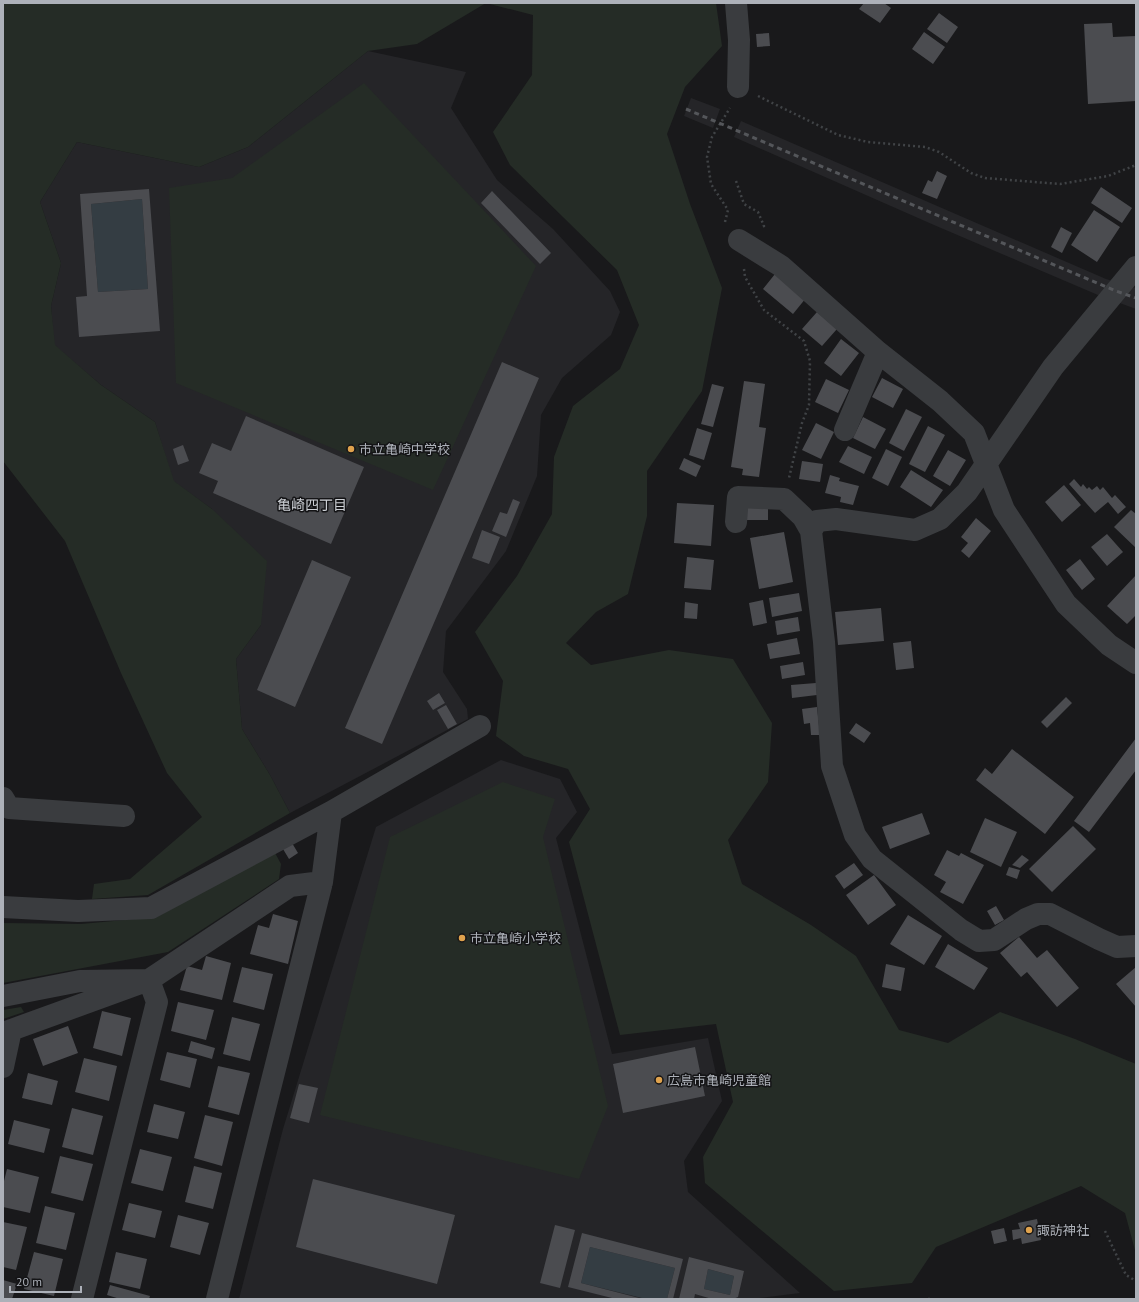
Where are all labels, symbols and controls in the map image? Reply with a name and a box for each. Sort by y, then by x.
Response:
place label: 市立亀崎中学校 [359,441,450,458]
marker: 市立亀崎中学校 [346,444,356,454]
district label: 亀崎四丁目 [277,496,347,514]
place label: 市立亀崎小学校 [470,930,561,947]
marker: 市立亀崎小学校 [457,933,467,943]
place label: 広島市亀崎児童館 [667,1072,771,1089]
marker: 広島市亀崎児童館 [654,1075,664,1085]
place label: 諏訪神社 [1037,1222,1089,1239]
marker: 諏訪神社 [1024,1225,1034,1235]
scale bar [10,1268,81,1294]
text: 20 m [16,1274,42,1289]

